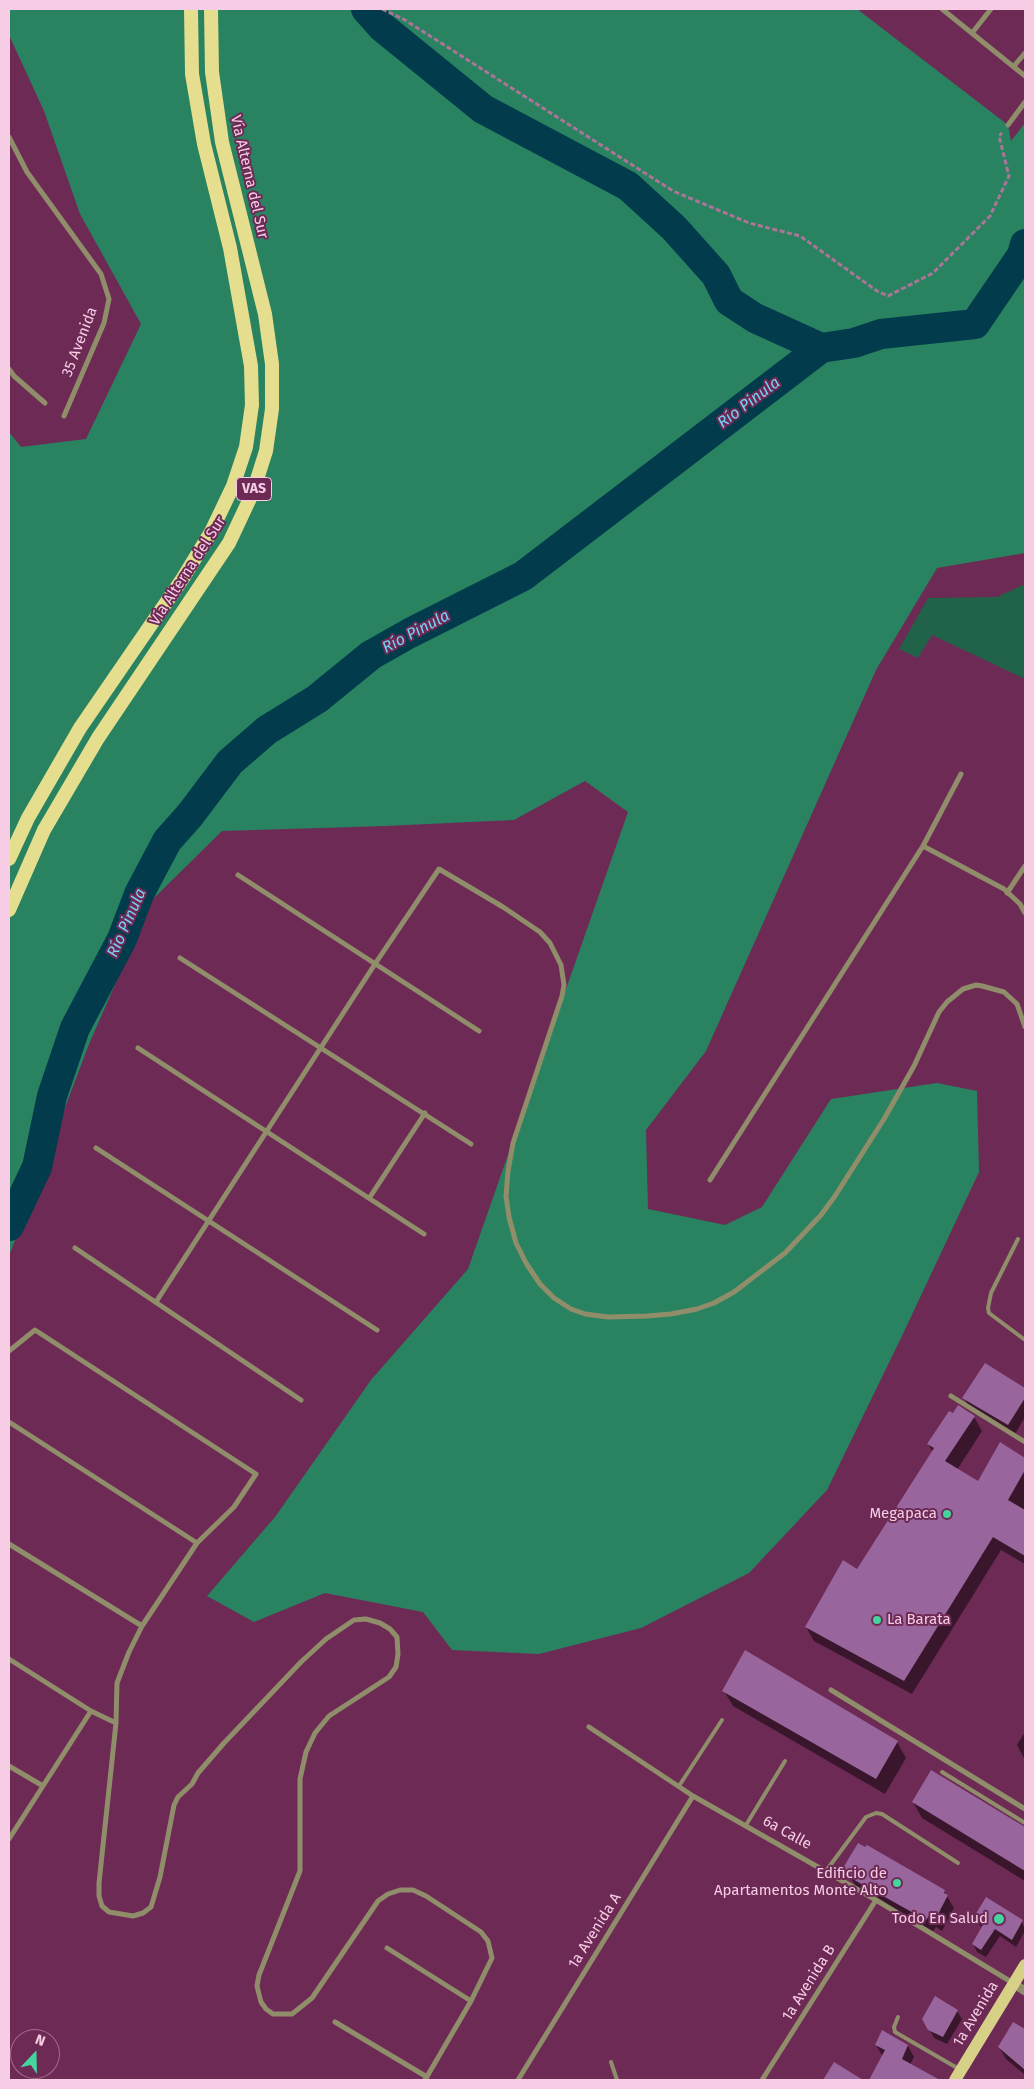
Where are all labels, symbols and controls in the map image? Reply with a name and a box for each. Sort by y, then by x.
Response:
street label: Vía Alterna del Sur [226,114,272,240]
street label: 35 Avenida [58,305,102,379]
water label: Río Pinula [714,373,784,433]
road number: VAS [236,478,272,500]
street label: Vía Alterna del Sur [146,513,230,629]
water label: Río Pinula [379,606,453,658]
water label: Río Pinula [103,886,151,960]
place label: Megapaca [869,1505,937,1523]
marker: Megapaca [941,1508,953,1520]
place label: La Barata [887,1611,951,1629]
marker: La Barata [871,1614,883,1626]
street label: 6a Calle [759,1812,815,1854]
place label: Edificio de Apartamentos Monte Alto [714,1865,887,1900]
marker: Edificio de Apartamentos Monte Alto [891,1877,903,1889]
street label: 1a Avenida A [565,1890,625,1972]
place label: Todo En Salud [892,1910,988,1928]
marker: Todo En Salud [992,1912,1006,1926]
street label: 1a Avenida B [779,1942,839,2024]
street label: 1a Avenida [950,1978,1002,2050]
north arrow [10,2029,60,2079]
text: N [33,2031,48,2050]

